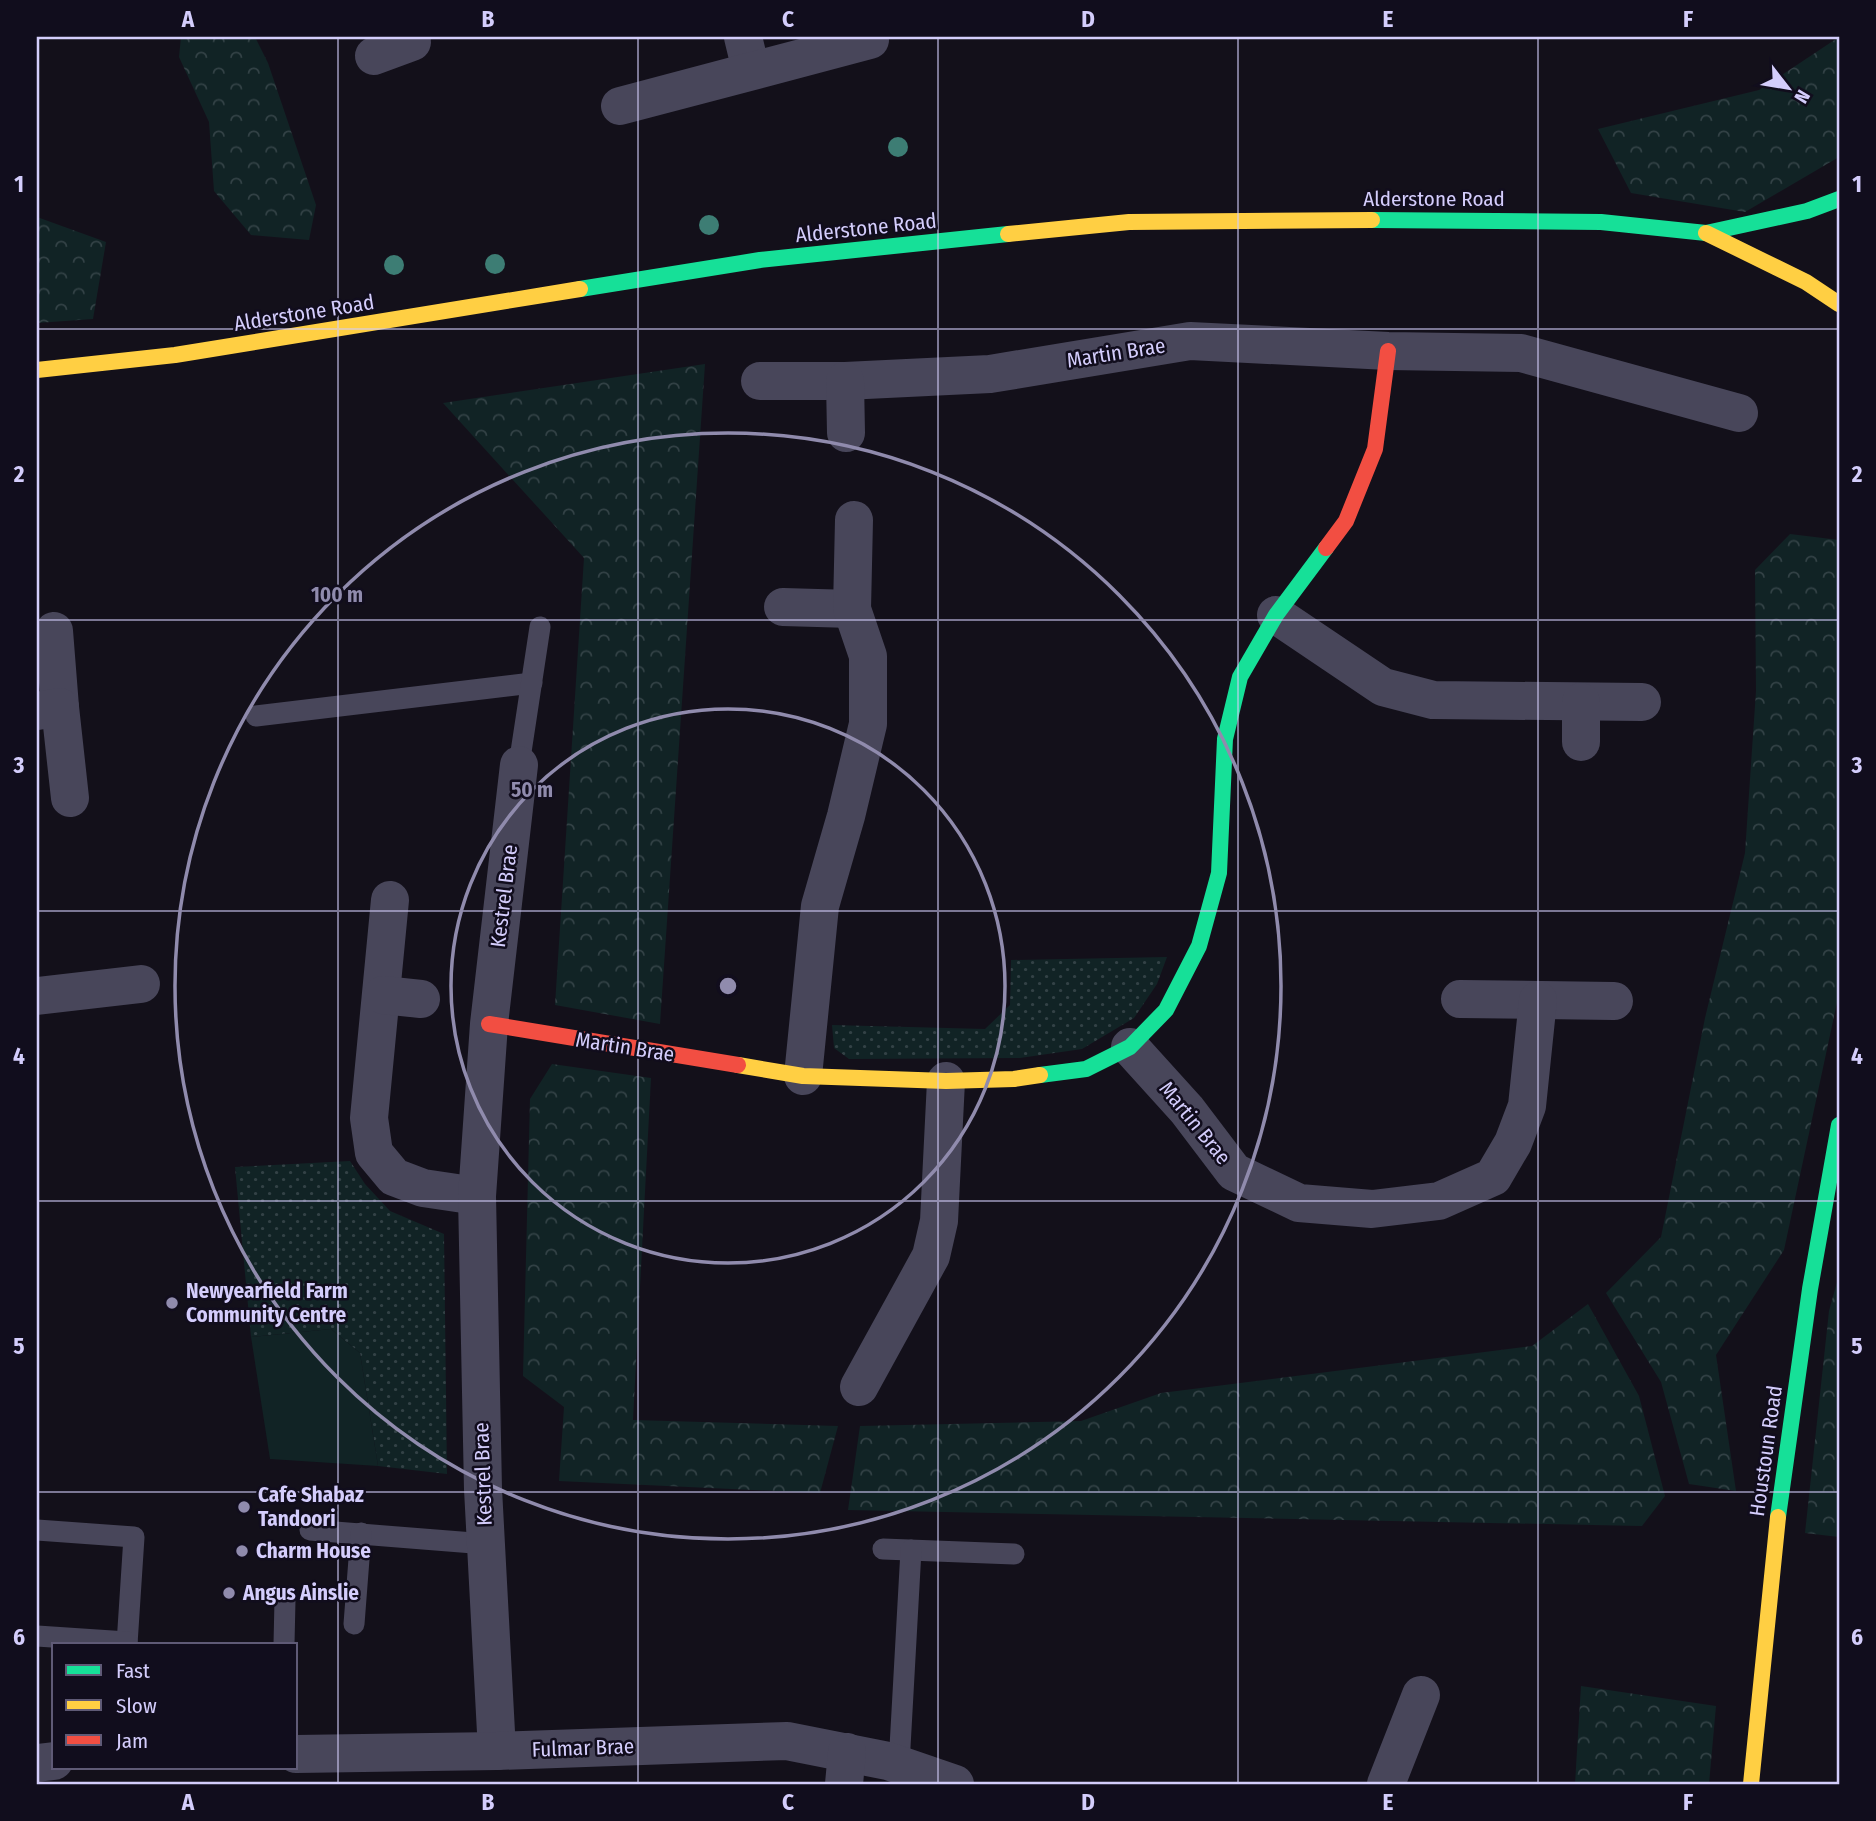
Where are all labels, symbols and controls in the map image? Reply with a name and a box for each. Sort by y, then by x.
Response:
text: A [181,5,195,33]
text: B [482,5,495,33]
text: C [782,5,794,33]
text: D [1081,5,1095,33]
text: E [1383,5,1394,33]
text: F [1683,5,1693,33]
north arrow [1754,52,1824,122]
text: N [1789,86,1815,107]
text: 1 [14,170,24,198]
text: 1 [1852,170,1862,198]
street label: Alderstone Road [1363,186,1505,212]
street label: Alderstone Road [794,208,938,248]
street label: Alderstone Road [232,289,376,337]
street label: Martin Brae [1065,332,1167,374]
text: 2 [13,460,25,488]
text: 2 [1851,460,1863,488]
text: 100 m [311,582,363,608]
text: 3 [13,751,25,779]
text: 3 [1851,751,1863,779]
text: 50 m [511,777,553,803]
street label: Kestrel Brae [485,843,523,949]
centre of rings [716,974,740,998]
street label: Martin Brae [574,1026,676,1068]
text: 4 [13,1042,25,1070]
text: 4 [1851,1042,1863,1070]
street label: Martin Brae [1154,1076,1236,1170]
place label: Newyearfield Farm Community Centre [186,1278,348,1328]
marker: Newyearfield Farm Community Centre [164,1295,180,1311]
text: 5 [13,1332,25,1360]
text: 5 [1851,1332,1863,1360]
street label: Houstoun Road [1744,1384,1788,1518]
street label: Kestrel Brae [468,1422,498,1526]
place label: Cafe Shabaz Tandoori [258,1482,364,1532]
marker: Cafe Shabaz Tandoori [236,1499,252,1515]
place label: Charm House [256,1538,371,1564]
marker: Charm House [234,1543,250,1559]
place label: Angus Ainslie [242,1580,359,1606]
marker: Angus Ainslie [221,1585,237,1601]
text: 6 [13,1623,25,1651]
text: 6 [1851,1623,1863,1651]
legend [52,1643,298,1769]
text: Fast [116,1658,150,1684]
text: Slow [116,1693,157,1719]
text: Jam [116,1728,148,1754]
street label: Fulmar Brae [531,1733,635,1763]
text: A [181,1788,195,1816]
text: B [482,1788,495,1816]
text: C [782,1788,794,1816]
text: D [1081,1788,1095,1816]
text: E [1383,1788,1394,1816]
text: F [1683,1788,1693,1816]

